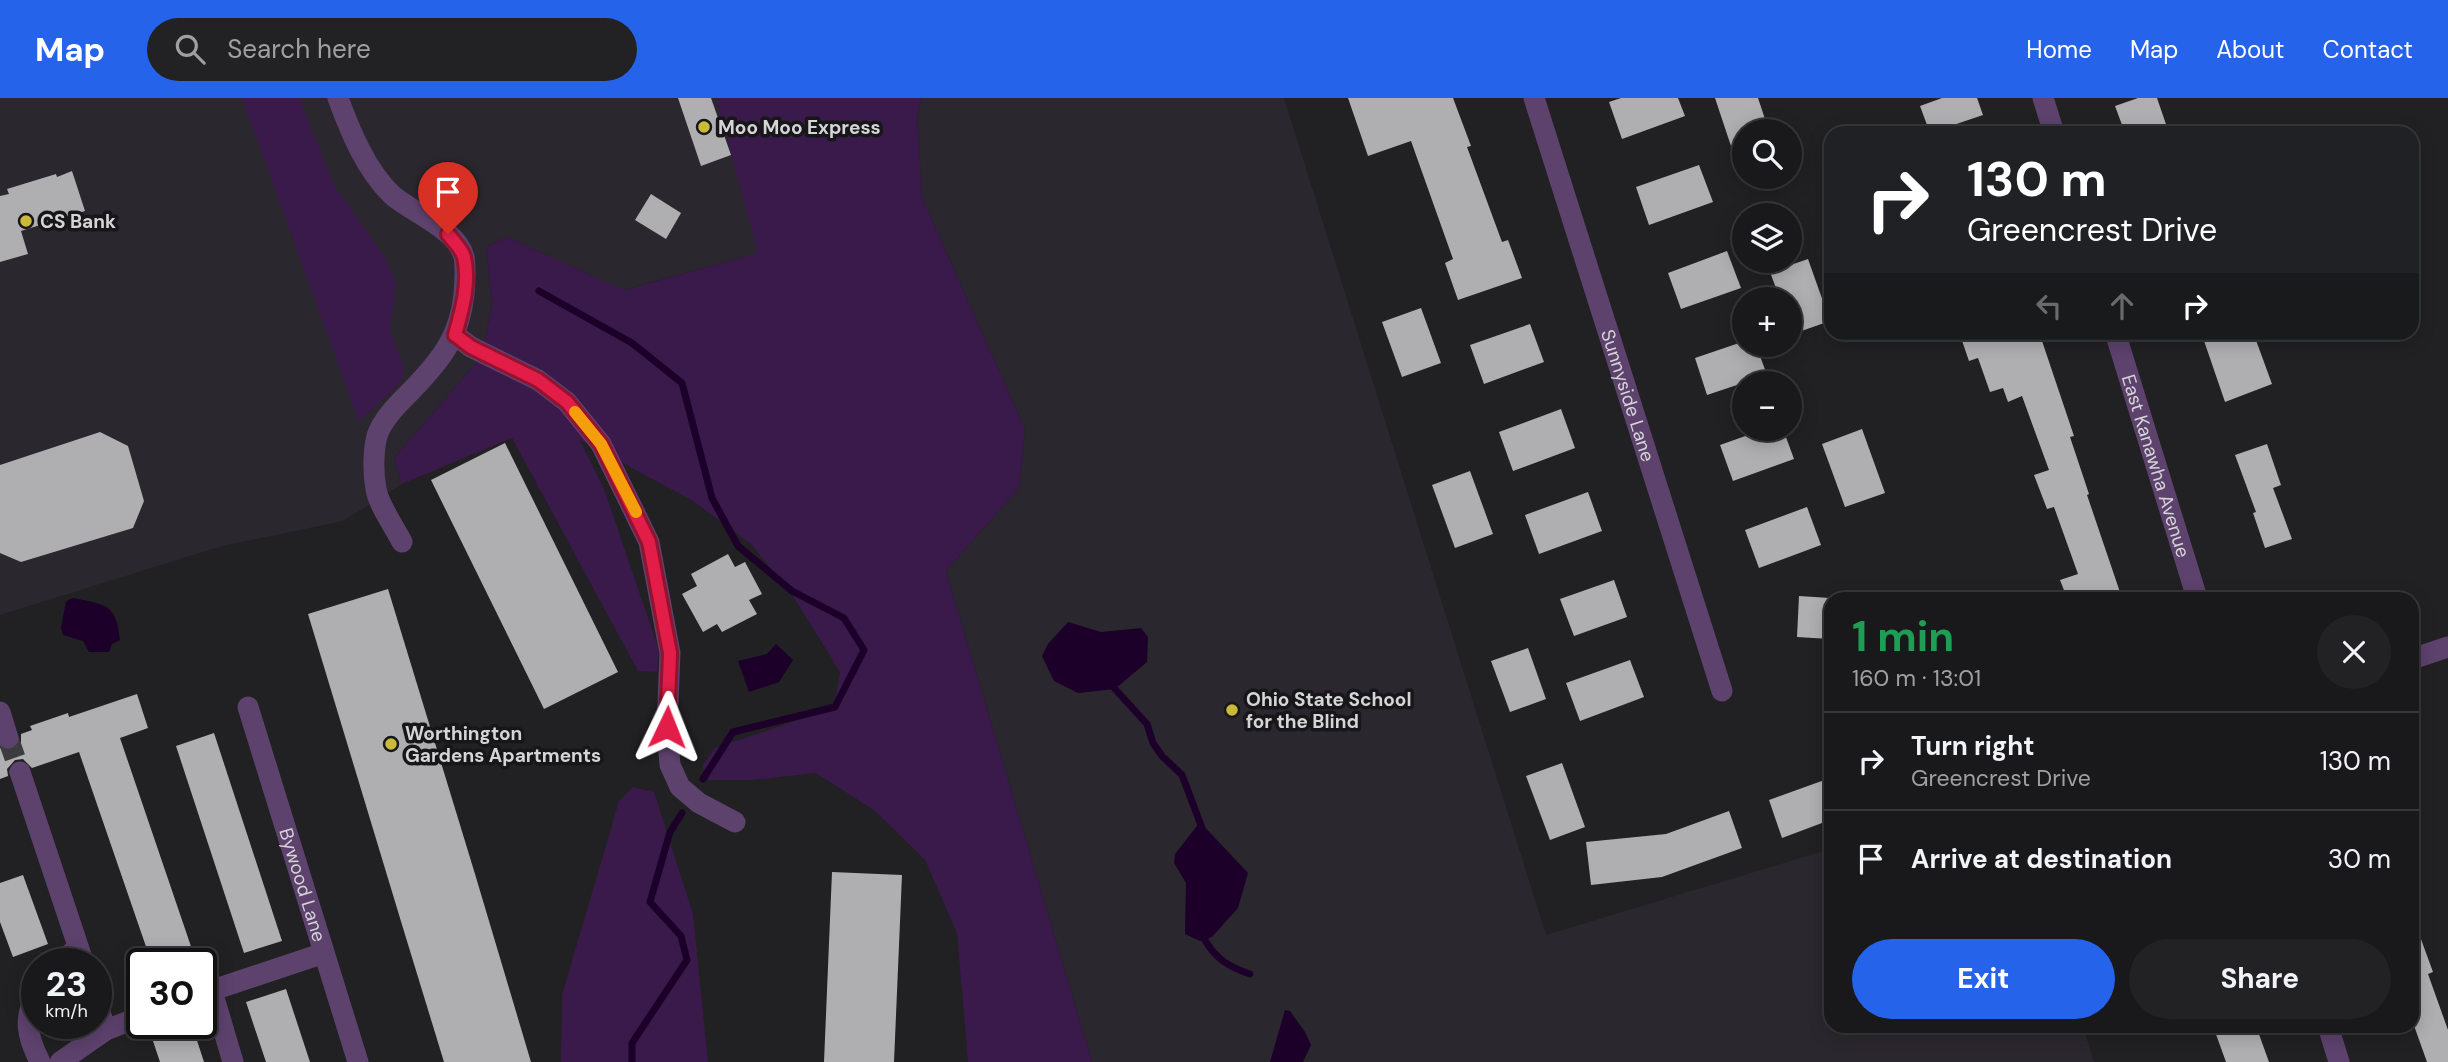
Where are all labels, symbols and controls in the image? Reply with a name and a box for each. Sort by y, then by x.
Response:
search box [147,18,637,81]
text: Map [35,28,105,71]
icon: search [171,30,209,68]
text: Search here [227,32,371,66]
text: Home [2026,34,2092,65]
text: Map [2130,34,2178,65]
text: About [2216,34,2285,65]
text: Contact [2323,34,2413,65]
place label: Moo Moo Express [718,115,881,140]
marker: Moo Moo Express [696,119,712,135]
map controls [1732,119,1802,441]
button: search [1732,119,1802,189]
text: 130 m [1967,147,2107,211]
icon: right [1852,154,1943,245]
pin [418,162,478,234]
icon: arrive [429,173,467,211]
button: layers [1732,203,1802,273]
place label: CS Bank [40,209,116,234]
text: Greencrest Drive [1967,209,2217,251]
marker: CS Bank [18,213,34,229]
button: + [1732,287,1802,357]
icon: left [2030,287,2068,325]
icon: ahead [2103,287,2141,325]
icon: right [2176,287,2214,325]
street label: Sunnyside Lane [1595,326,1660,465]
button: − [1732,371,1802,441]
street label: East Kanawha Avenue [2116,371,2196,561]
text: 1 min [1852,609,1954,664]
button: close [2317,615,2391,689]
text: 160 m · 13:01 [1852,663,1981,693]
place label: Ohio State School for the Blind [1246,687,1412,734]
position arrow [630,690,704,764]
marker: Ohio State School for the Blind [1224,702,1240,718]
place label: Worthington Gardens Apartments [405,721,601,768]
text: Turn right [1911,729,2035,763]
marker: Worthington Gardens Apartments [383,736,399,752]
icon: right [1852,742,1890,780]
text: 130 m [2320,744,2391,778]
text: Greencrest Drive [1911,763,2091,793]
street label: Bywood Lane [273,825,332,945]
icon: arrive [1852,840,1890,878]
text: Arrive at destination [1911,842,2172,876]
text: 30 m [2328,842,2391,876]
button: Exit [1852,939,2115,1019]
button: Share [2129,939,2391,1019]
speed limit sign: 30 [126,948,217,1039]
text: 23 [46,961,87,1007]
text: km/h [45,999,88,1023]

